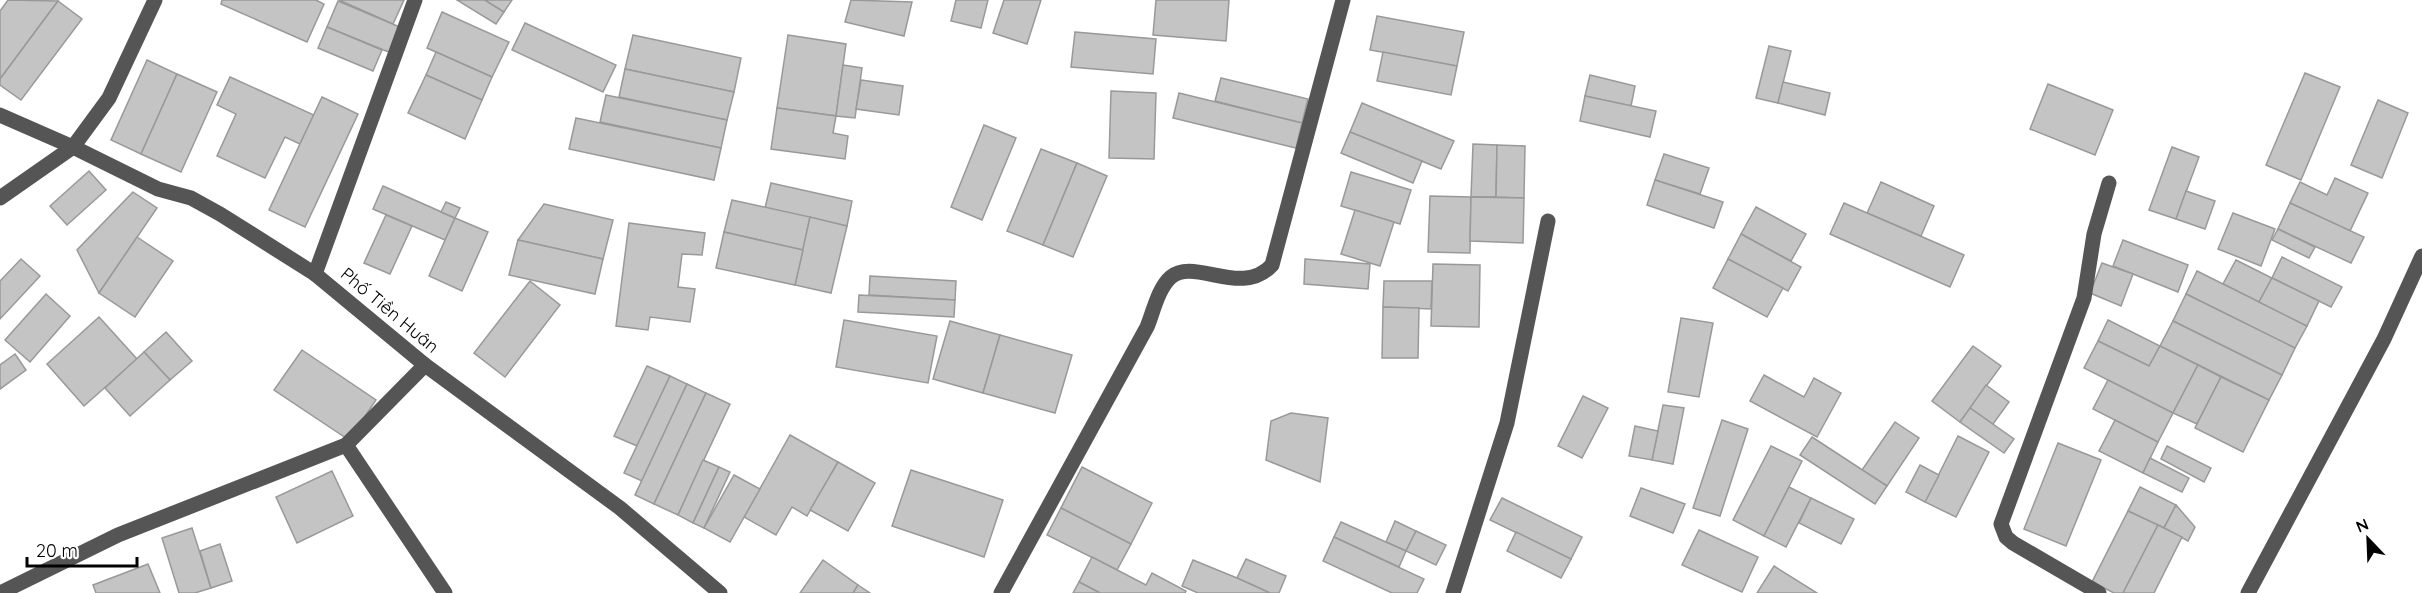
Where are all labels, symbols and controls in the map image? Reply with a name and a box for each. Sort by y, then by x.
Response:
street label: Phố Tiền Huân [336,262,444,358]
north arrow [2338,509,2398,569]
text: N [2353,514,2371,537]
scale bar [27,530,136,568]
text: 20 m [36,539,78,562]

